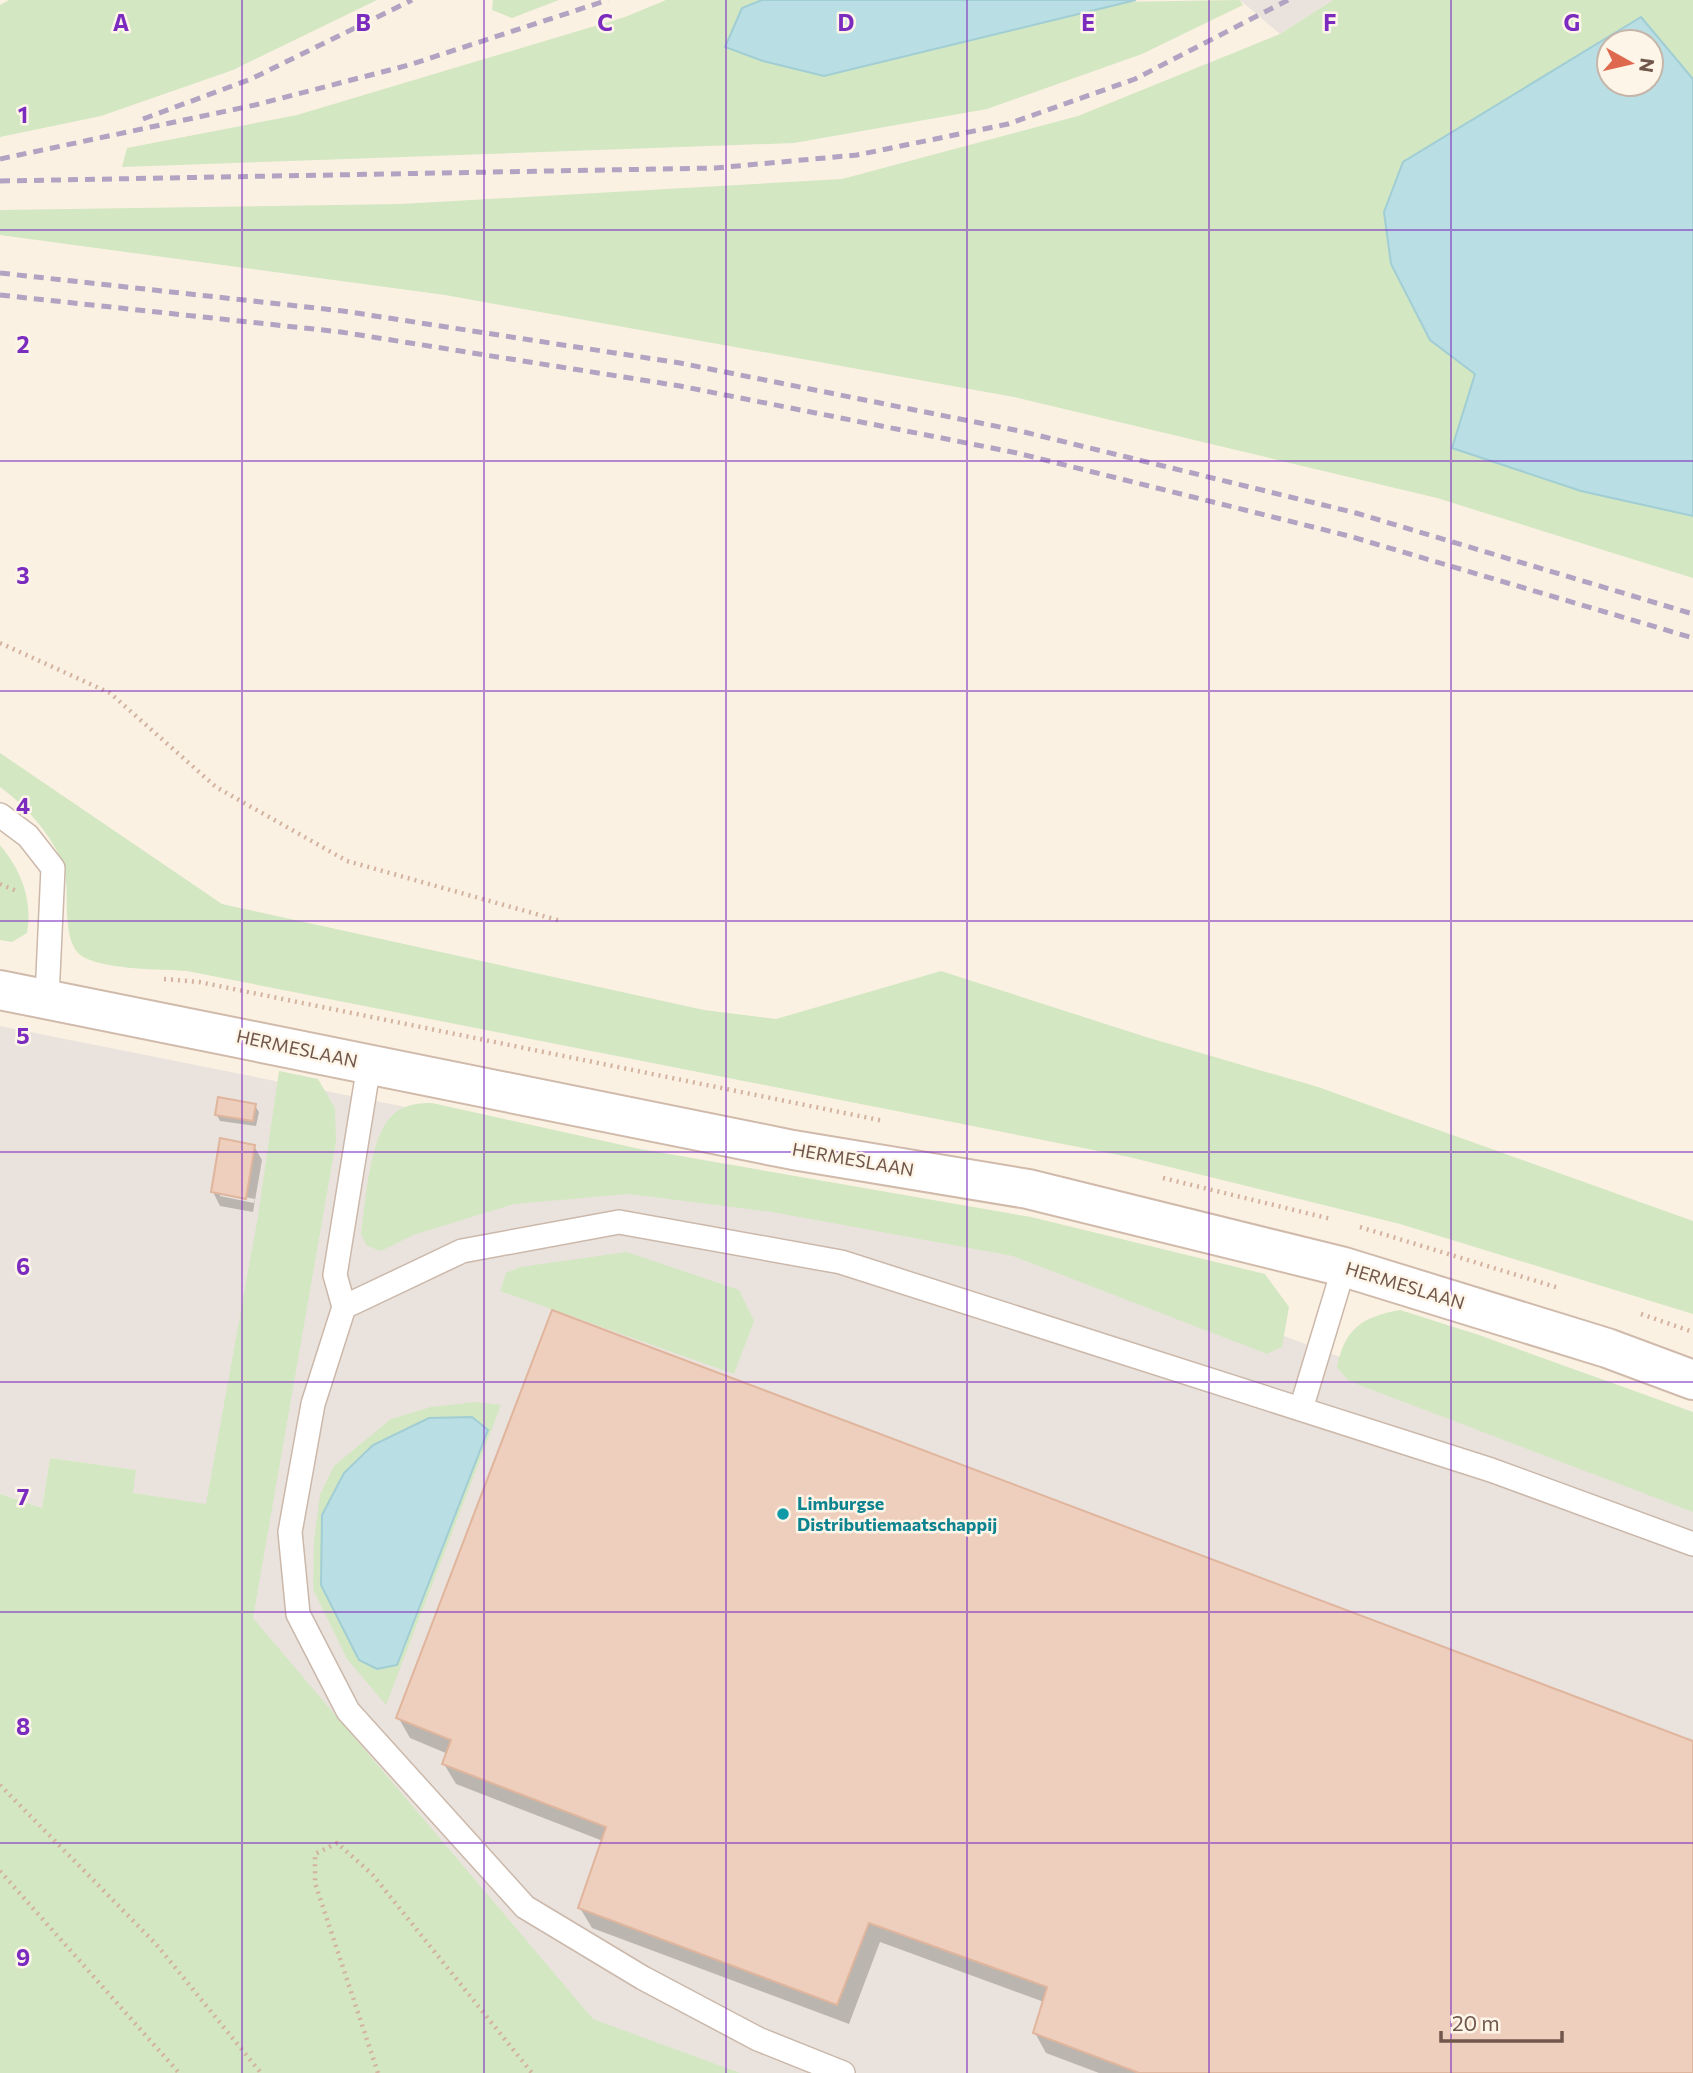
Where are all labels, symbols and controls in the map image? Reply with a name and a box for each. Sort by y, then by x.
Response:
text: A [113,8,130,36]
text: B [355,8,371,36]
text: C [597,8,613,36]
text: D [838,8,855,36]
text: E [1081,8,1095,36]
text: F [1323,8,1337,36]
text: G [1564,8,1580,36]
north arrow [1595,28,1665,98]
text: N [1635,57,1660,74]
text: 1 [18,100,28,128]
text: 2 [16,330,30,358]
text: 3 [16,561,30,589]
text: 4 [16,791,30,819]
text: 5 [16,1021,30,1049]
street label: HERMESLAAN [235,1024,360,1072]
street label: HERMESLAAN [790,1137,916,1181]
text: 6 [16,1252,30,1280]
street label: HERMESLAAN [1343,1256,1468,1314]
text: 7 [17,1482,29,1510]
place label: Limburgse Distributiemaatschappij [797,1492,997,1535]
marker: Limburgse Distributiemaatschappij [775,1506,791,1522]
text: 8 [16,1712,30,1740]
text: 9 [16,1943,30,1971]
scale bar [1441,2000,1562,2044]
text: 20 m [1452,2010,1500,2035]

